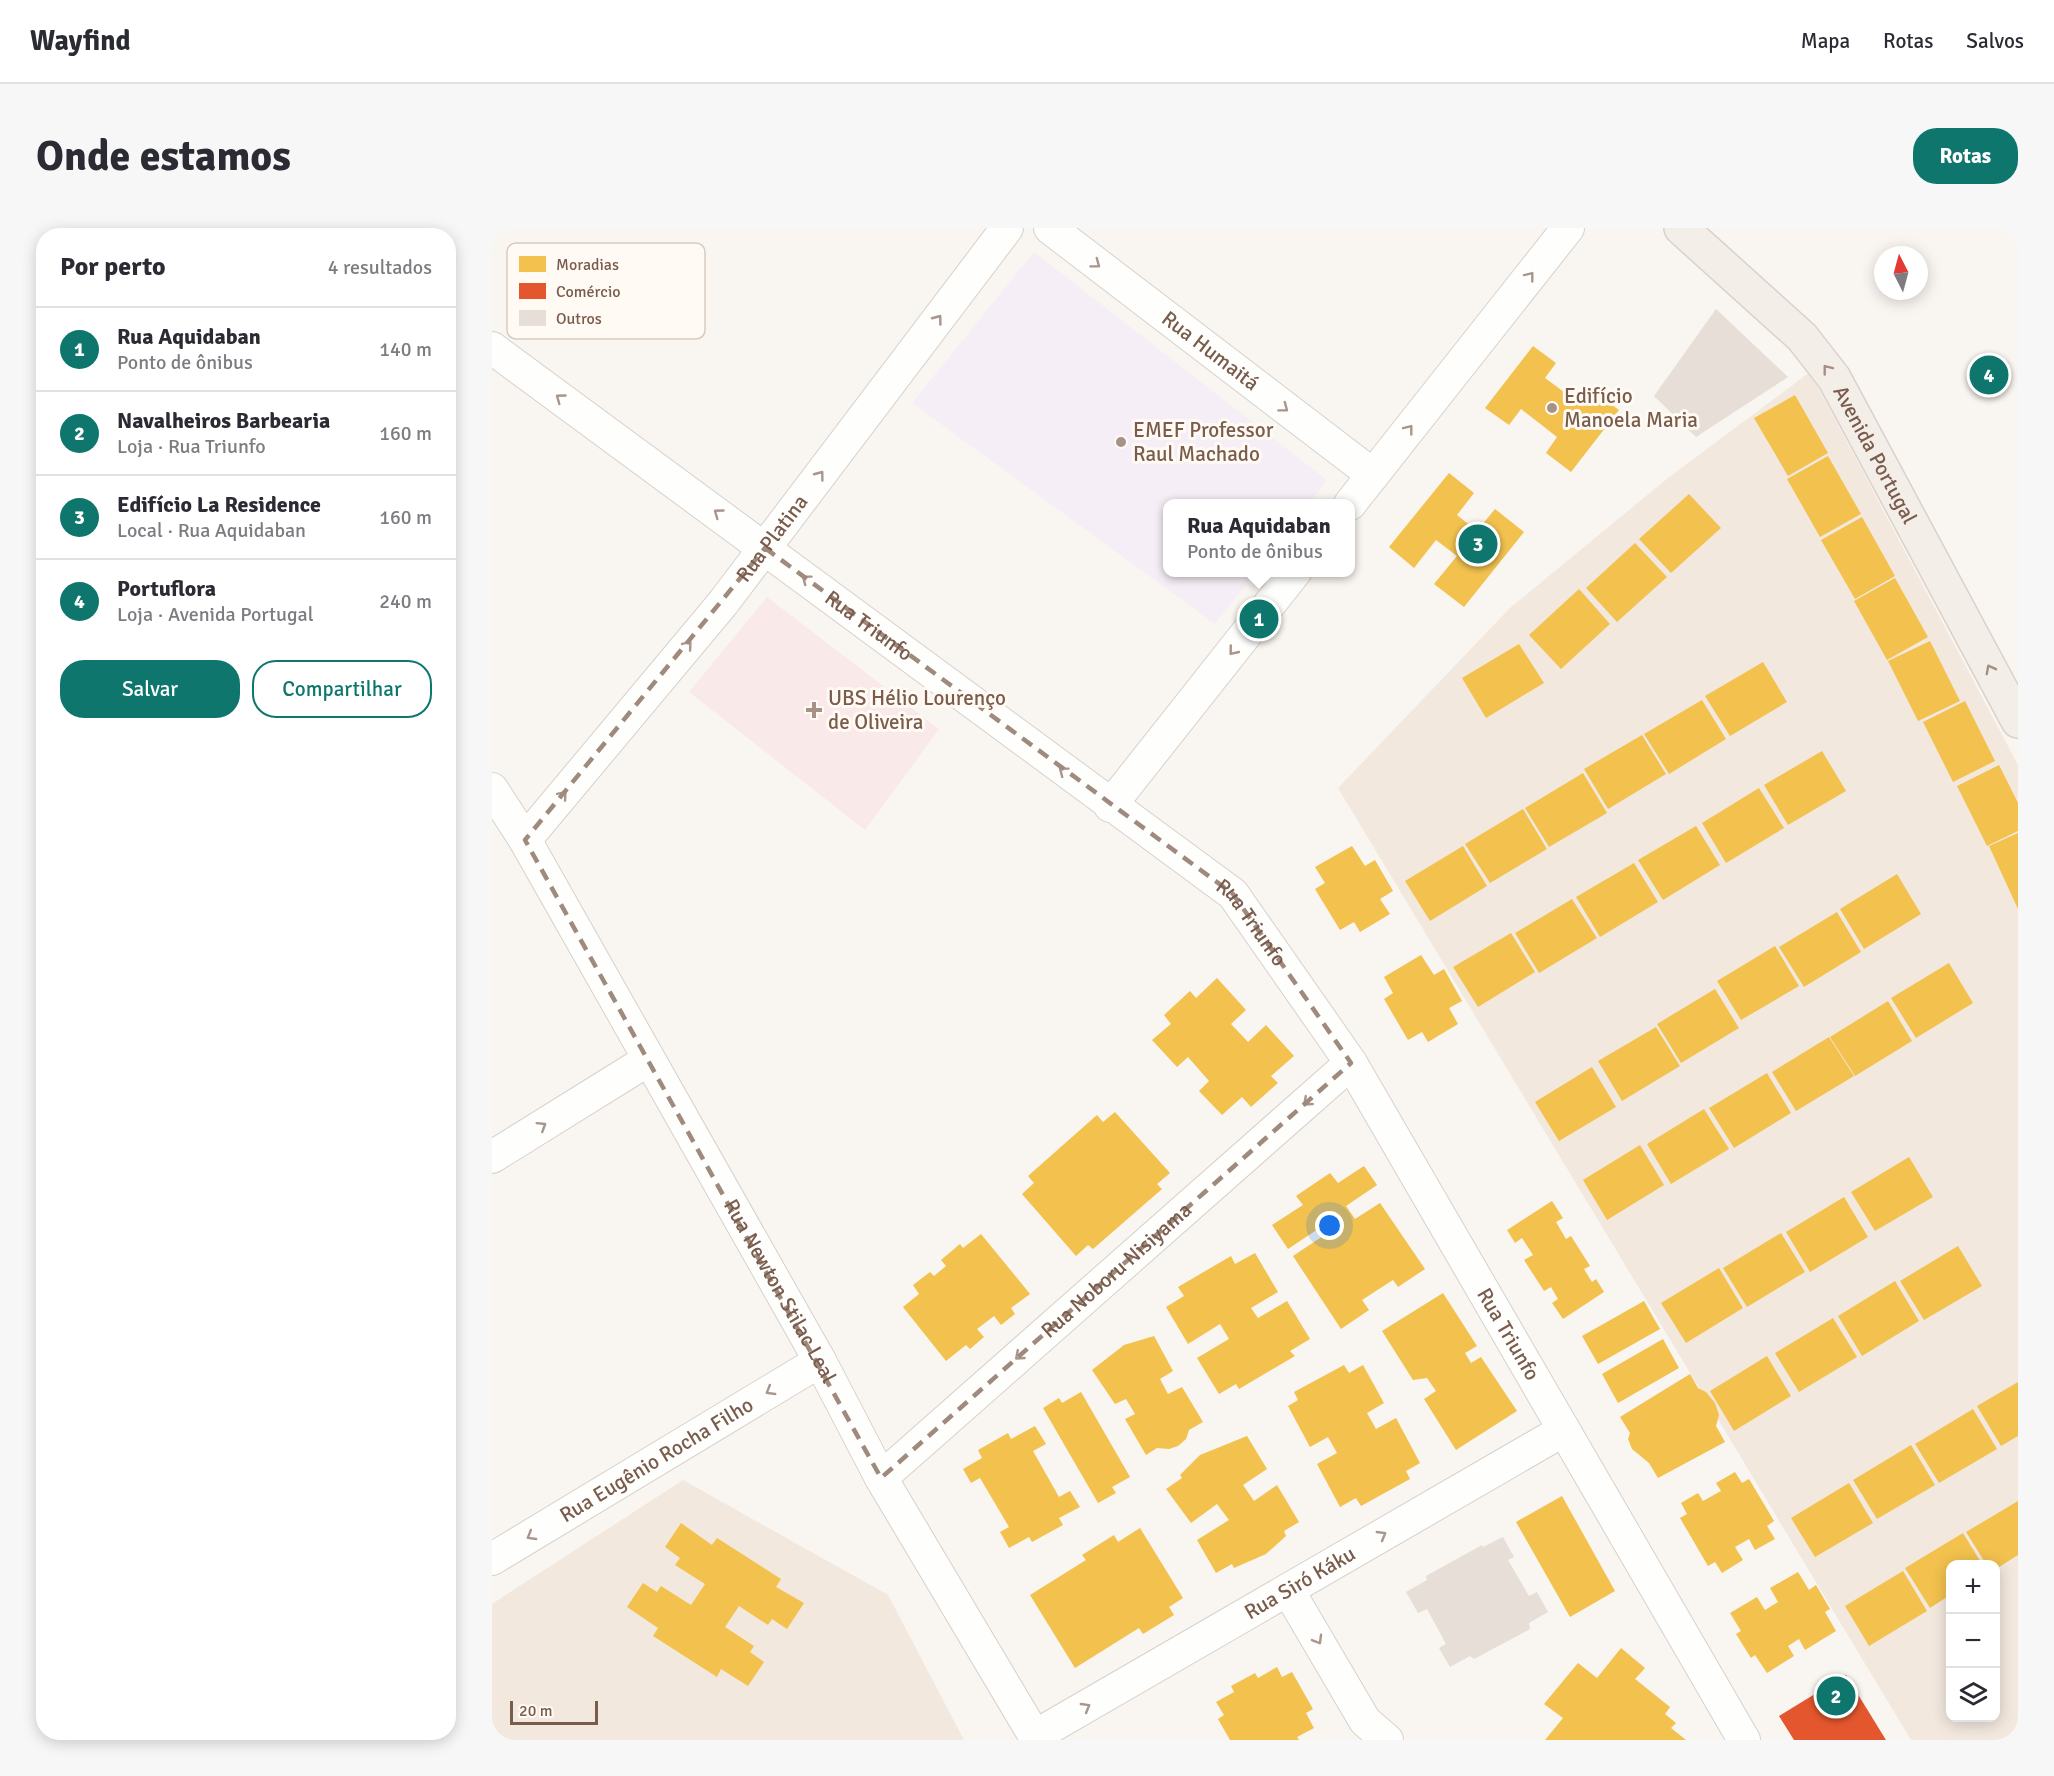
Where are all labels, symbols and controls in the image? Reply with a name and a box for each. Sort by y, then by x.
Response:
text: Wayfind [30,24,131,58]
text: Mapa [1801,28,1850,54]
text: Rotas [1883,28,1933,54]
text: Salvos [1966,28,2024,54]
button: Rotas [1913,128,2018,184]
text: Onde estamos [36,131,291,182]
legend [507,243,705,339]
north arrow [1874,246,1928,300]
text: Por perto [60,251,166,283]
text: 4 resultados [328,255,432,280]
text: Moradias [556,255,619,275]
one-way arrow [1090,256,1101,267]
one-way arrow [1523,272,1534,283]
text: Comércio [556,282,621,302]
street label: Rua Humaitá [1157,305,1264,396]
text: Outros [556,309,602,329]
one-way arrow [930,315,941,326]
text: Rua Aquidaban [117,323,261,350]
text: 1 [74,337,85,362]
text: 140 m [379,337,432,362]
text: Ponto de ônibus [117,350,253,375]
pin: 4 [1970,352,2008,398]
one-way arrow [1823,365,1834,376]
street label: Avenida Portugal [1828,381,1923,528]
place label: Edifício Manoela Maria [1564,383,1698,433]
one-way arrow [556,394,567,405]
one-way arrow [1278,400,1289,411]
marker: Edifício Manoela Maria [1545,401,1559,415]
text: Navalheiros Barbearia [117,407,330,434]
place label: EMEF Professor Raul Machado [1133,417,1274,467]
text: 2 [74,421,85,446]
text: 160 m [379,421,432,446]
one-way arrow [1401,425,1412,436]
text: Loja · Rua Triunfo [117,434,266,459]
marker: EMEF Professor Raul Machado [1114,435,1128,449]
one-way arrow [813,470,824,481]
street label: Rua Platina [731,489,813,587]
text: Edifício La Residence [117,491,321,518]
popup [1163,499,1355,577]
text: 3 [74,505,85,530]
text: 160 m [379,505,432,530]
one-way arrow [713,510,724,521]
text: Rua Aquidaban [1187,512,1331,539]
text: Local · Rua Aquidaban [117,518,306,543]
pin: 3 [1458,522,1498,566]
text: Ponto de ônibus [1187,539,1323,564]
text: Portuflora [117,575,216,602]
one-way arrow [801,575,812,586]
street label: Rua Triunfo [820,585,918,667]
text: 4 [74,589,85,614]
text: 240 m [379,589,432,614]
pin: 1 [1240,596,1278,642]
text: Loja · Avenida Portugal [117,602,314,627]
one-way arrow [681,641,692,652]
one-way arrow [1229,644,1240,655]
button: Salvar [60,660,240,718]
button: Compartilhar [252,660,432,718]
one-way arrow [1986,665,1997,675]
place label: UBS Hélio Lourenço de Oliveira [828,685,1006,735]
marker: UBS Hélio Lourenço de Oliveira [805,701,823,719]
one-way arrow [1059,767,1070,778]
one-way arrow [555,791,566,802]
street label: Rua Triunfo [1211,873,1292,971]
one-way arrow [1303,1095,1314,1106]
one-way arrow [536,1122,546,1134]
street label: Rua Newton Stilac Leal [718,1194,842,1387]
street label: Rua Noboru Nisiyama [1036,1197,1197,1344]
your location [1315,1211,1344,1240]
street label: Rua Triunfo [1471,1283,1545,1385]
one-way arrow [1015,1349,1026,1360]
one-way arrow [766,1384,776,1396]
street label: Rua Eugênio Rocha Filho [555,1391,758,1528]
one-way arrow [527,1528,537,1540]
one-way arrow [1376,1531,1386,1543]
street label: Rua Siró Káku [1240,1540,1360,1625]
map controls [1946,1560,2000,1722]
button: + [1946,1560,2000,1614]
button: − [1946,1614,2000,1668]
one-way arrow [1310,1634,1322,1644]
button: layers [1946,1668,2000,1722]
pin: 2 [1816,1674,1856,1718]
scale bar [510,1698,598,1726]
text: 20 m [519,1701,553,1721]
one-way arrow [1080,1702,1090,1714]

